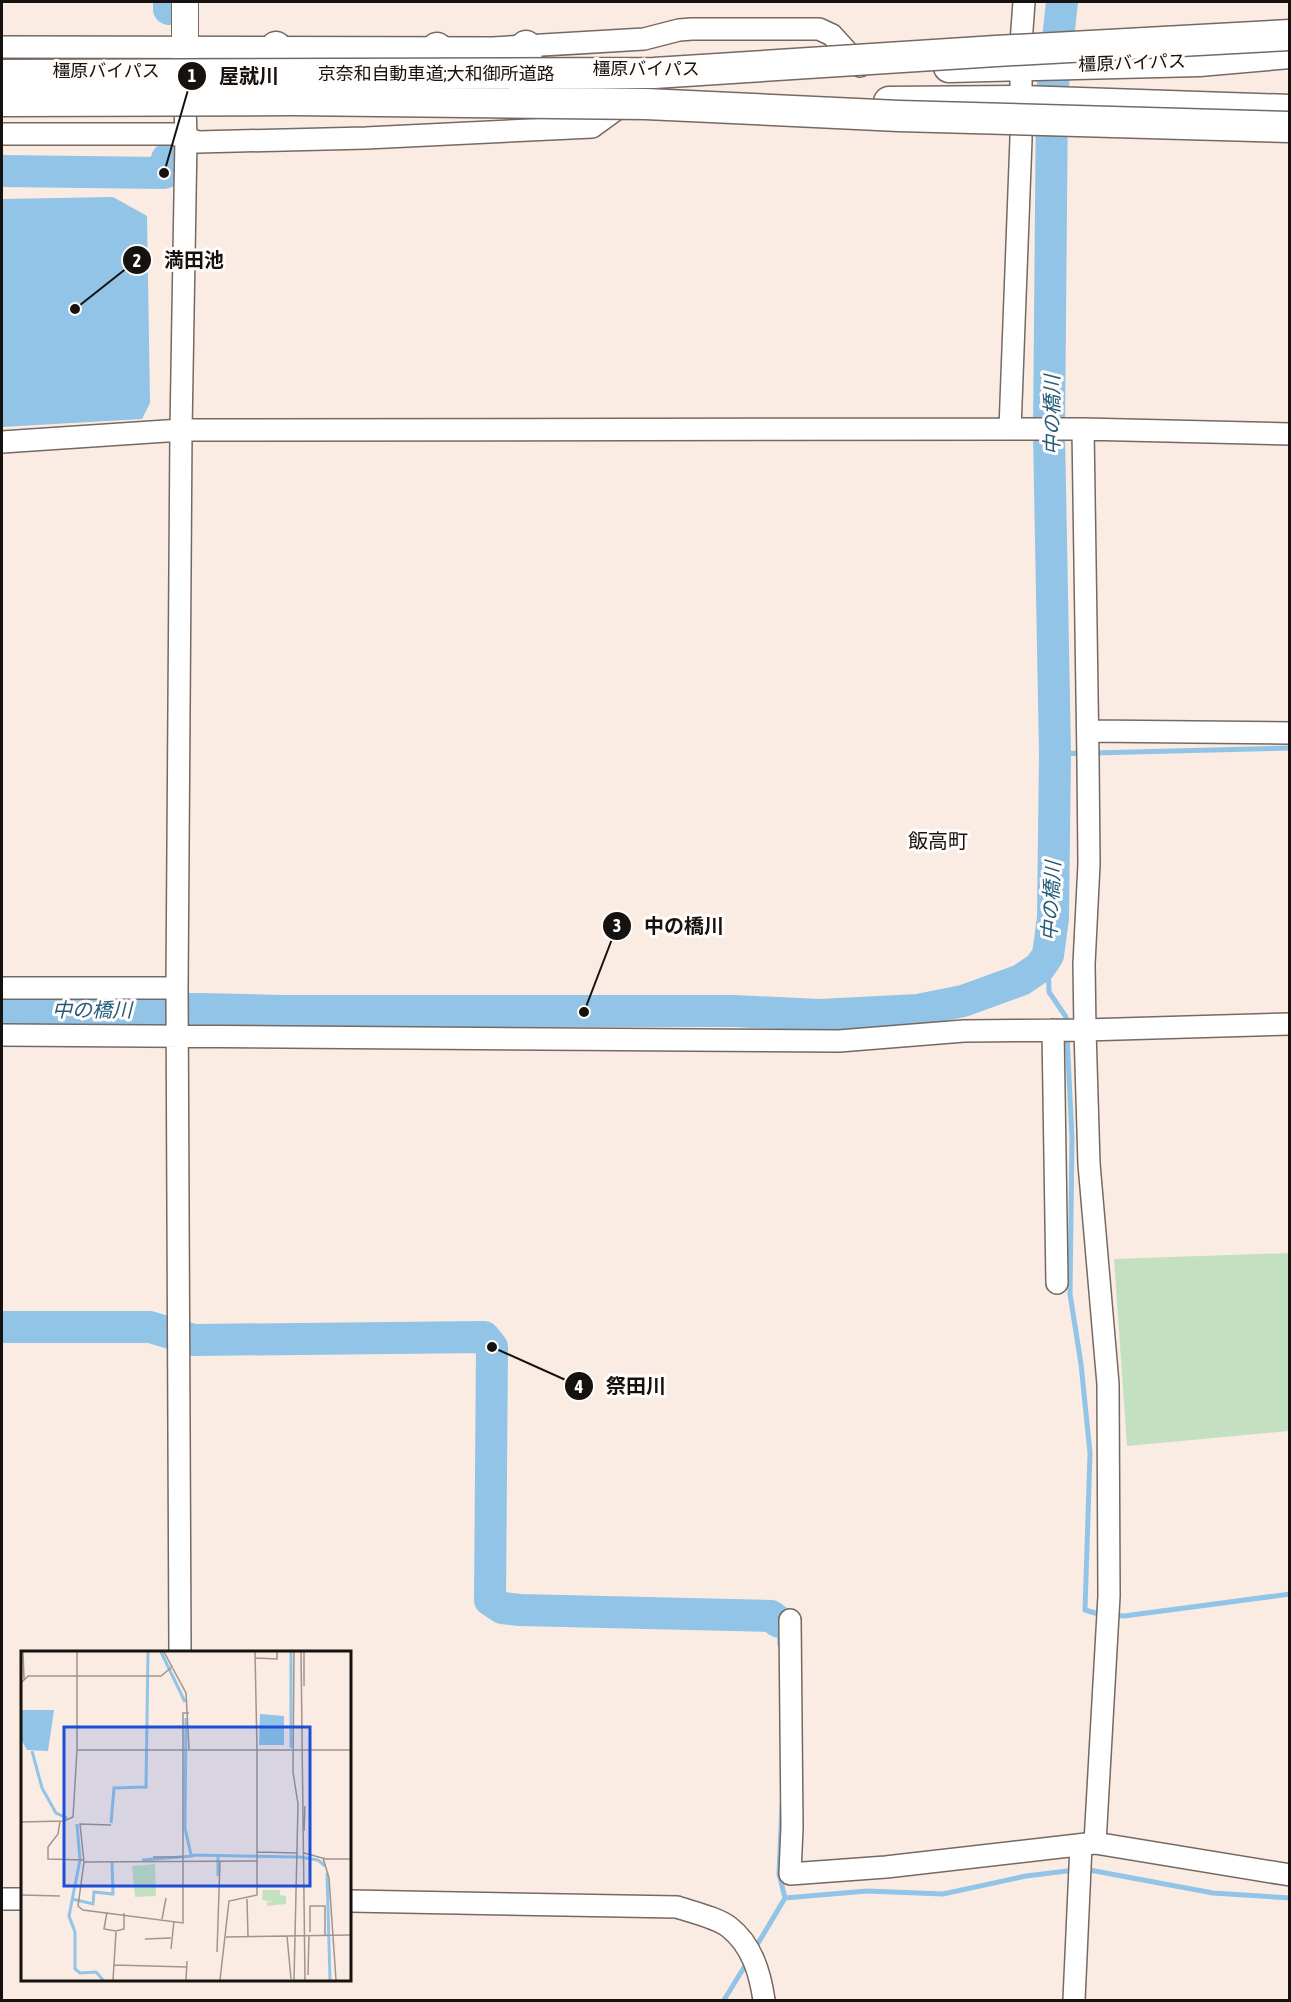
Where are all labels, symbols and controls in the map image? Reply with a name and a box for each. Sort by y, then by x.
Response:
street label: 橿原バイパス [1078,50,1186,75]
callout: 屋就川 [177,57,291,95]
street label: 橿原バイパス [592,58,700,79]
street label: 橿原バイパス [52,60,160,81]
street label: 京奈和自動車道;大和御所道路 [317,63,555,84]
text: 屋就川 [219,64,279,87]
text: 1 [188,65,196,86]
callout: 満田池 [122,241,236,279]
text: 満田池 [164,248,224,271]
text: 2 [133,250,141,271]
water label: 中の橋川 [1040,373,1063,455]
district label: 飯高町 [908,829,968,852]
water label: 中の橋川 [1037,858,1064,942]
callout: 中の橋川 [602,907,736,945]
text: 中の橋川 [644,914,724,937]
text: 3 [613,915,621,936]
water label: 中の橋川 [52,998,134,1021]
callout: 祭田川 [564,1367,678,1405]
text: 祭田川 [606,1374,666,1397]
text: 4 [574,1376,583,1397]
inset map [21,1651,351,1981]

